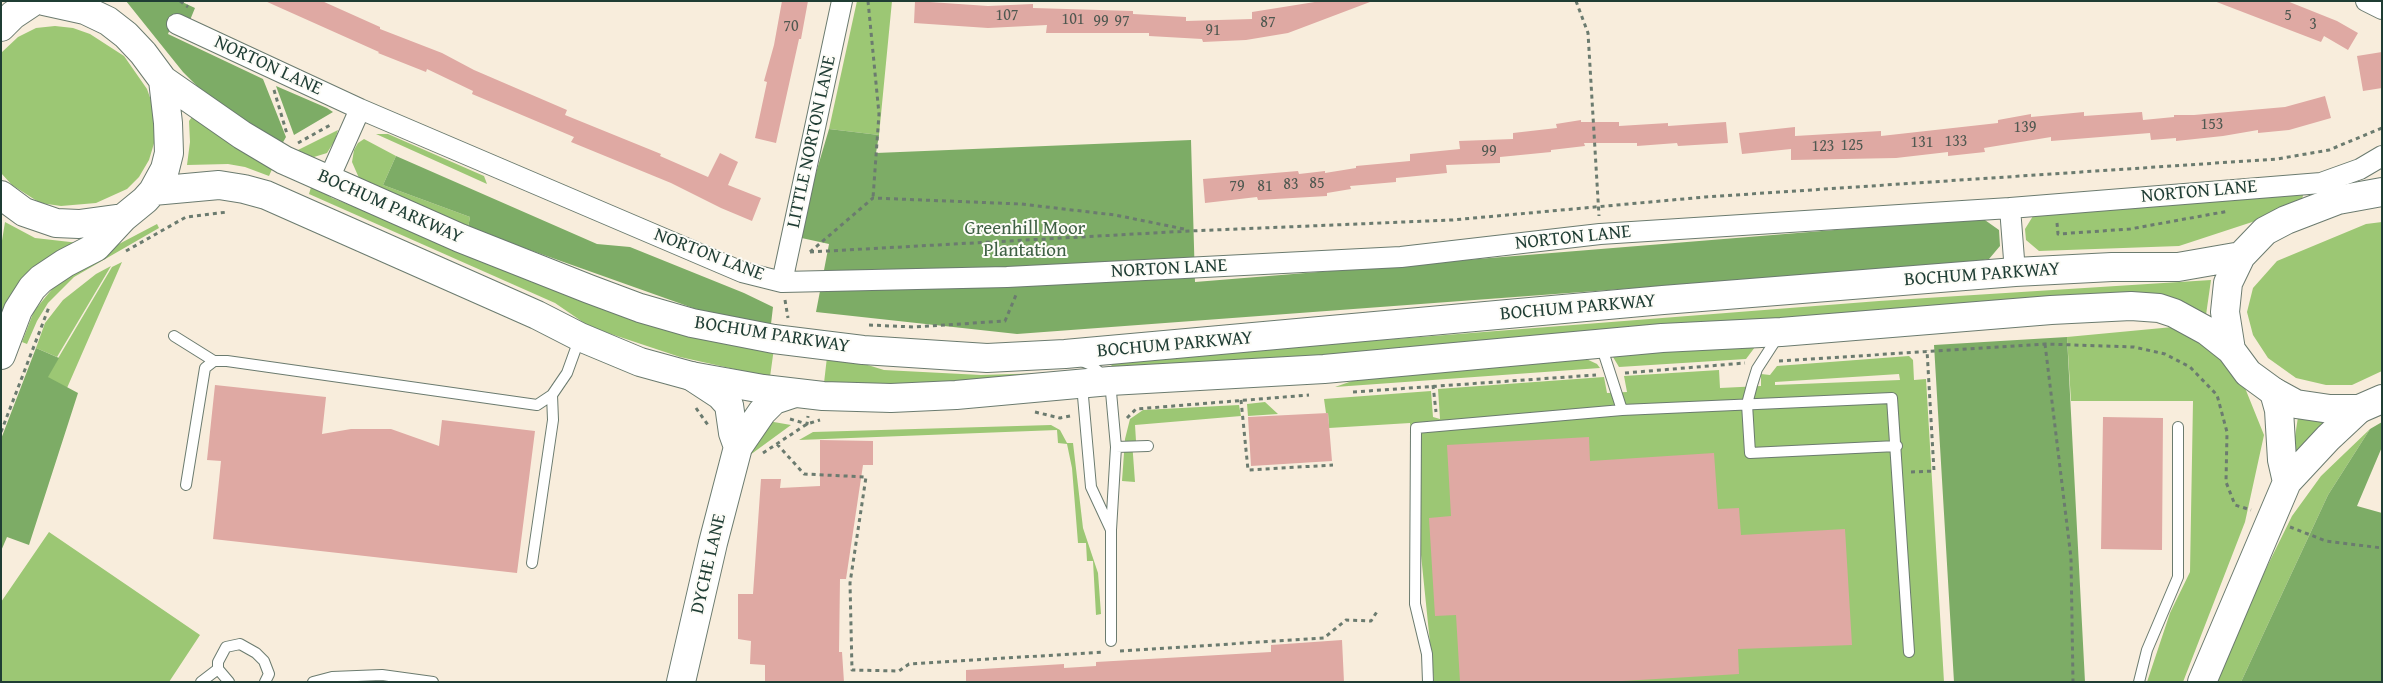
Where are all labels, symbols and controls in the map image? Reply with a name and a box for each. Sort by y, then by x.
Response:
house number: 107 [995,6,1019,26]
house number: 5 [2284,6,2292,26]
house number: 101 [1061,10,1085,30]
house number: 99 [1093,12,1109,32]
house number: 97 [1114,12,1130,32]
house number: 87 [1260,13,1276,33]
house number: 3 [2309,15,2317,35]
house number: 70 [783,17,799,37]
house number: 91 [1205,21,1221,41]
street label: NORTON LANE [211,31,325,101]
street label: LITTLE NORTON LANE [783,54,841,230]
house number: 153 [2200,115,2224,135]
house number: 139 [2013,118,2037,138]
house number: 133 [1944,132,1968,152]
house number: 131 [1910,133,1934,153]
house number: 125 [1840,136,1864,156]
house number: 123 [1811,137,1835,157]
house number: 99 [1481,142,1497,162]
street label: BOCHUM PARKWAY [314,165,466,249]
house number: 85 [1309,174,1325,194]
house number: 83 [1283,175,1299,195]
street label: NORTON LANE [2140,176,2258,208]
house number: 79 [1229,177,1245,197]
house number: 81 [1257,177,1273,197]
park label: Greenhill Moor Plantation [965,218,1085,262]
street label: NORTON LANE [1514,221,1632,255]
street label: NORTON LANE [651,224,767,286]
street label: NORTON LANE [1110,255,1228,283]
street label: BOCHUM PARKWAY [1903,258,2061,292]
street label: BOCHUM PARKWAY [1499,290,1657,326]
street label: BOCHUM PARKWAY [693,312,851,358]
street label: BOCHUM PARKWAY [1096,327,1254,363]
street label: DYCHE LANE [686,512,732,616]

